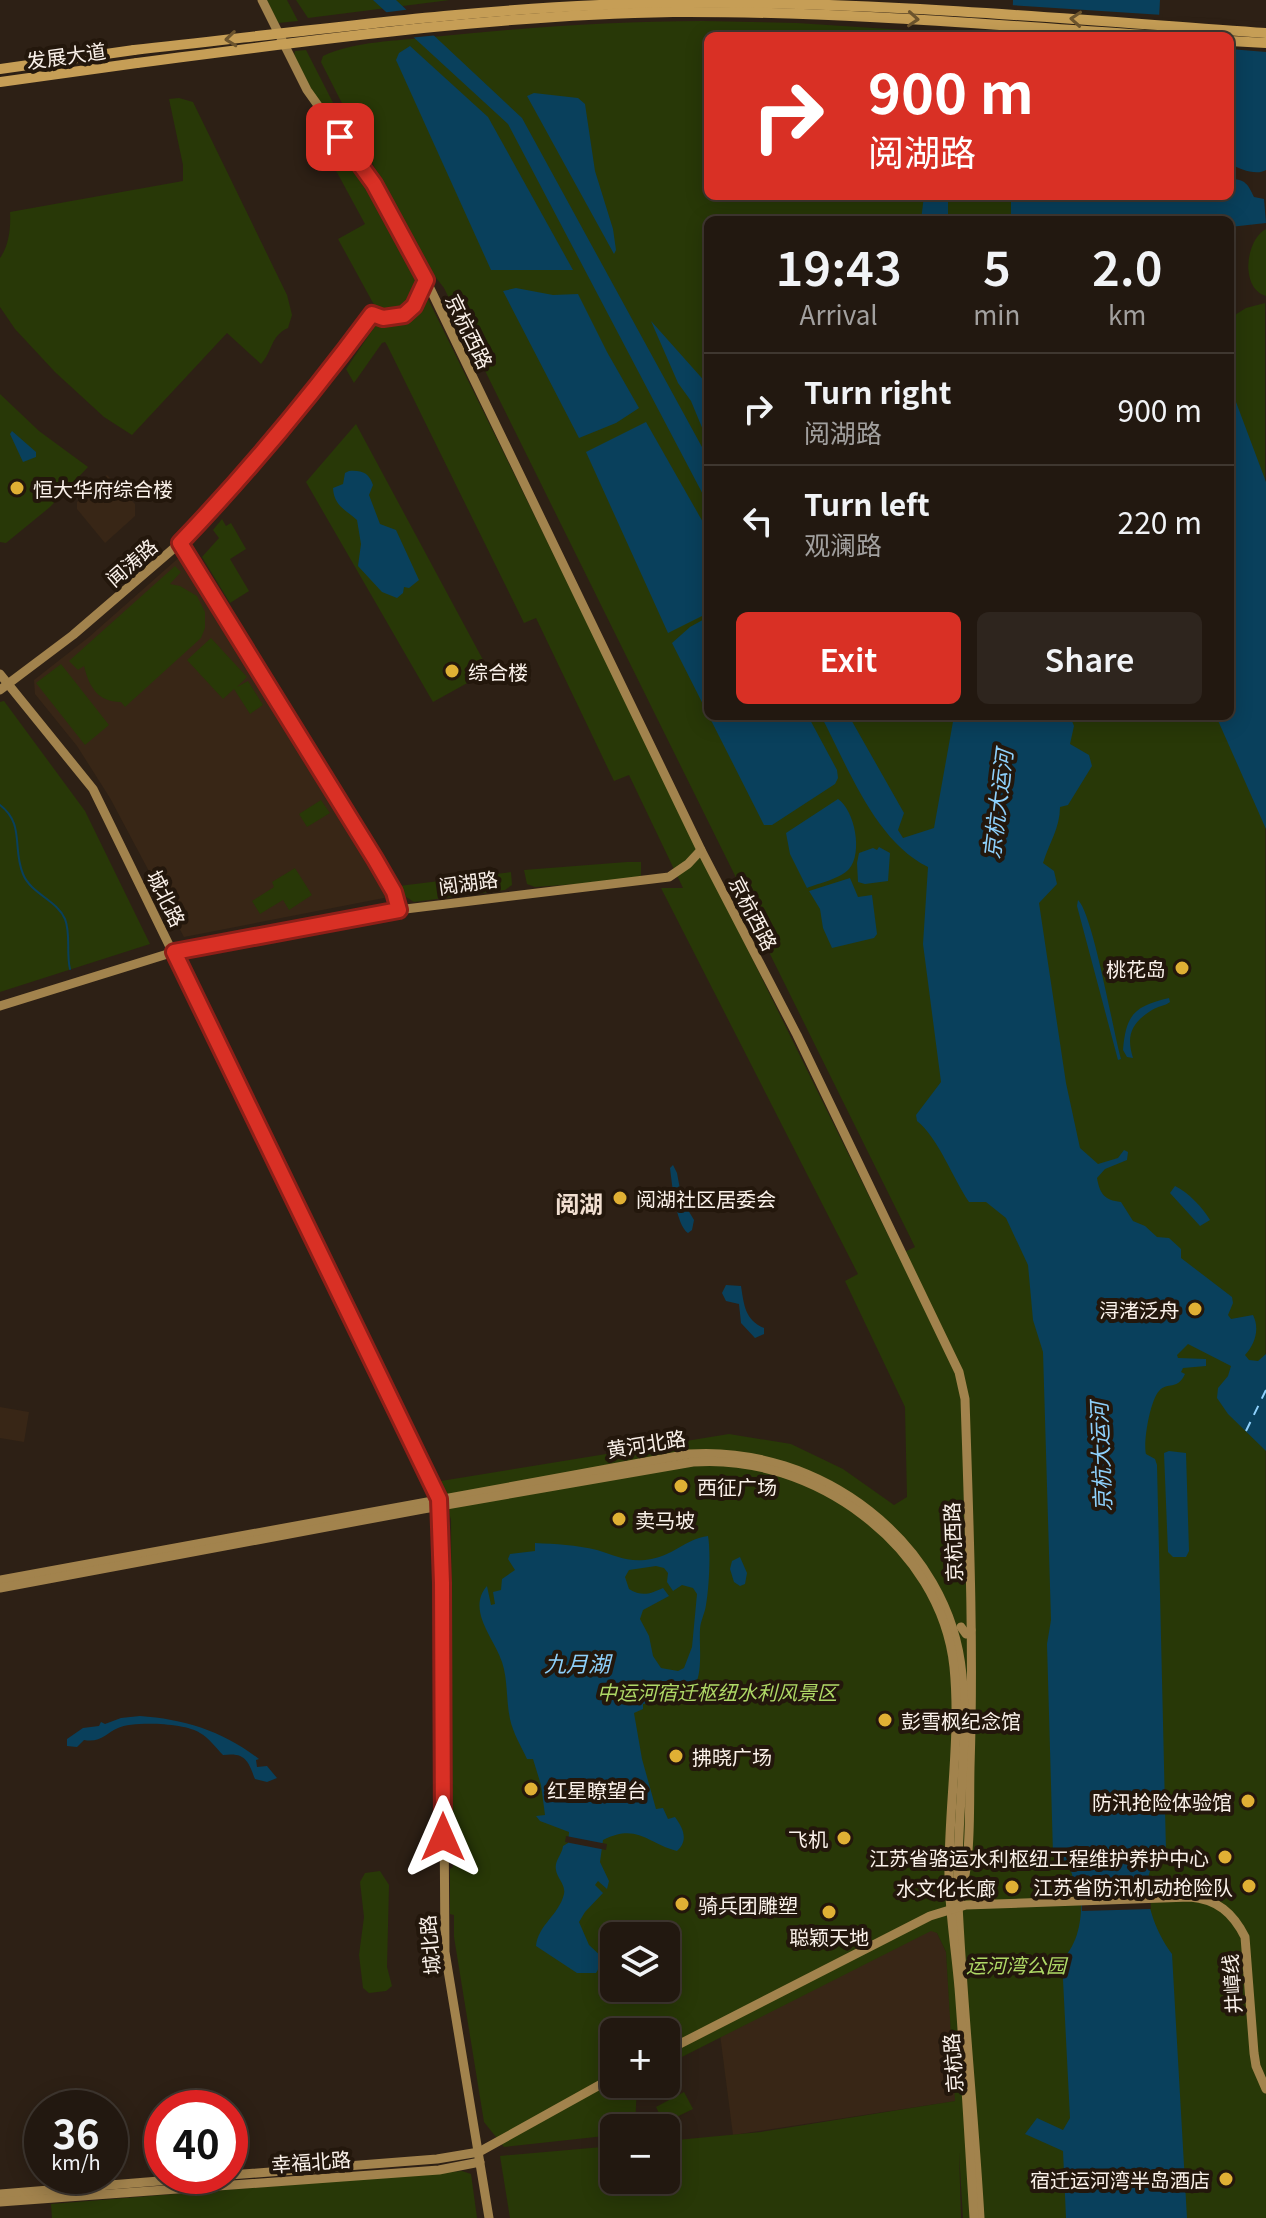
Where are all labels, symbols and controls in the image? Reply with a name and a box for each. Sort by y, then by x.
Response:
one-way arrow [907,10,920,27]
one-way arrow [1069,11,1082,28]
one-way arrow [224,31,237,48]
street label: 发展大道 [24,35,108,75]
text: 900 m [868,49,1034,130]
icon: right [736,64,840,168]
pin [306,103,374,171]
icon: arrive [318,115,362,159]
text: 阅湖路 [868,124,976,176]
text: 19:43 [776,230,902,300]
text: 5 [983,230,1011,300]
text: 2.0 [1092,230,1163,300]
street label: 京杭西路 [439,289,501,373]
text: Arrival [800,295,878,332]
text: min [973,295,1020,332]
text: km [1108,295,1146,332]
text: Turn right [804,369,951,413]
icon: right [736,387,780,431]
text: 900 m [1118,387,1202,431]
text: 阅湖路 [804,413,882,450]
place label: 恒大华府综合楼 [33,474,173,503]
marker: 恒大华府综合楼 [8,479,26,497]
text: Turn left [804,481,930,525]
icon: left [736,499,780,543]
text: 220 m [1118,499,1202,543]
text: 观澜路 [804,525,882,562]
street label: 闻涛路 [99,531,163,593]
button: Exit [736,612,961,704]
button: Share [977,612,1202,704]
place label: 综合楼 [468,657,528,686]
marker: 综合楼 [443,662,461,680]
water label: 京杭大运河 [973,743,1019,861]
street label: 阅湖路 [436,863,500,901]
street label: 城北路 [141,865,193,931]
street label: 京杭西路 [723,871,785,955]
place label: 桃花岛 [1106,954,1166,983]
marker: 桃花岛 [1173,959,1191,977]
place label: 阅湖社区居委会 [636,1184,776,1213]
district label: 阅湖 [555,1185,603,1220]
marker: 阅湖社区居委会 [611,1189,629,1207]
place label: 浔渚泛舟 [1099,1295,1179,1324]
marker: 浔渚泛舟 [1186,1300,1204,1318]
water label: 京杭大运河 [1081,1397,1117,1513]
street label: 黄河北路 [604,1422,688,1464]
place label: 西征广场 [697,1472,777,1501]
marker: 西征广场 [672,1477,690,1495]
street label: 京杭西路 [936,1502,968,1582]
place label: 卖马坡 [635,1505,695,1534]
marker: 卖马坡 [610,1510,628,1528]
water label: 九月湖 [544,1646,613,1678]
park label: 中运河宿迁枢纽水利风景区 [597,1677,840,1706]
place label: 彭雪枫纪念馆 [901,1706,1021,1735]
marker: 彭雪枫纪念馆 [876,1711,894,1729]
place label: 拂晓广场 [692,1742,772,1771]
marker: 拂晓广场 [667,1747,685,1765]
place label: 红星瞭望台 [547,1775,647,1804]
marker: 红星瞭望台 [522,1780,540,1798]
place label: 防汛抢险体验馆 [1092,1787,1232,1816]
marker: 防汛抢险体验馆 [1239,1792,1257,1810]
position arrow [401,1795,485,1879]
place label: 飞机 [788,1824,828,1853]
marker: 飞机 [835,1829,853,1847]
place label: 江苏省骆运水利枢纽工程维护养护中心 [869,1843,1209,1872]
marker: 江苏省骆运水利枢纽工程维护养护中心 [1216,1848,1234,1866]
place label: 江苏省防汛机动抢险队 [1033,1872,1233,1901]
place label: 水文化长廊 [896,1873,996,1902]
marker: 江苏省防汛机动抢险队 [1240,1877,1258,1895]
marker: 水文化长廊 [1003,1878,1021,1896]
place label: 骑兵团雕塑 [698,1890,798,1919]
marker: 骑兵团雕塑 [673,1895,691,1913]
marker: 聪颖天地 [820,1903,838,1921]
street label: 城北路 [412,1914,446,1976]
map controls [600,1922,680,2194]
button: layers [600,1922,680,2002]
place label: 聪颖天地 [789,1922,869,1951]
park label: 运河湾公园 [966,1950,1069,1979]
street label: 井嶂线 [1214,1953,1248,2015]
button: + [600,2018,680,2098]
street label: 京杭路 [935,2032,969,2094]
speed limit sign: 40 [144,2090,248,2194]
text: 36 [52,2103,100,2161]
button: − [600,2114,680,2194]
street label: 幸福北路 [270,2144,352,2178]
text: km/h [51,2147,101,2176]
place label: 宿迁运河湾半岛酒店 [1030,2165,1210,2194]
marker: 宿迁运河湾半岛酒店 [1217,2170,1235,2188]

